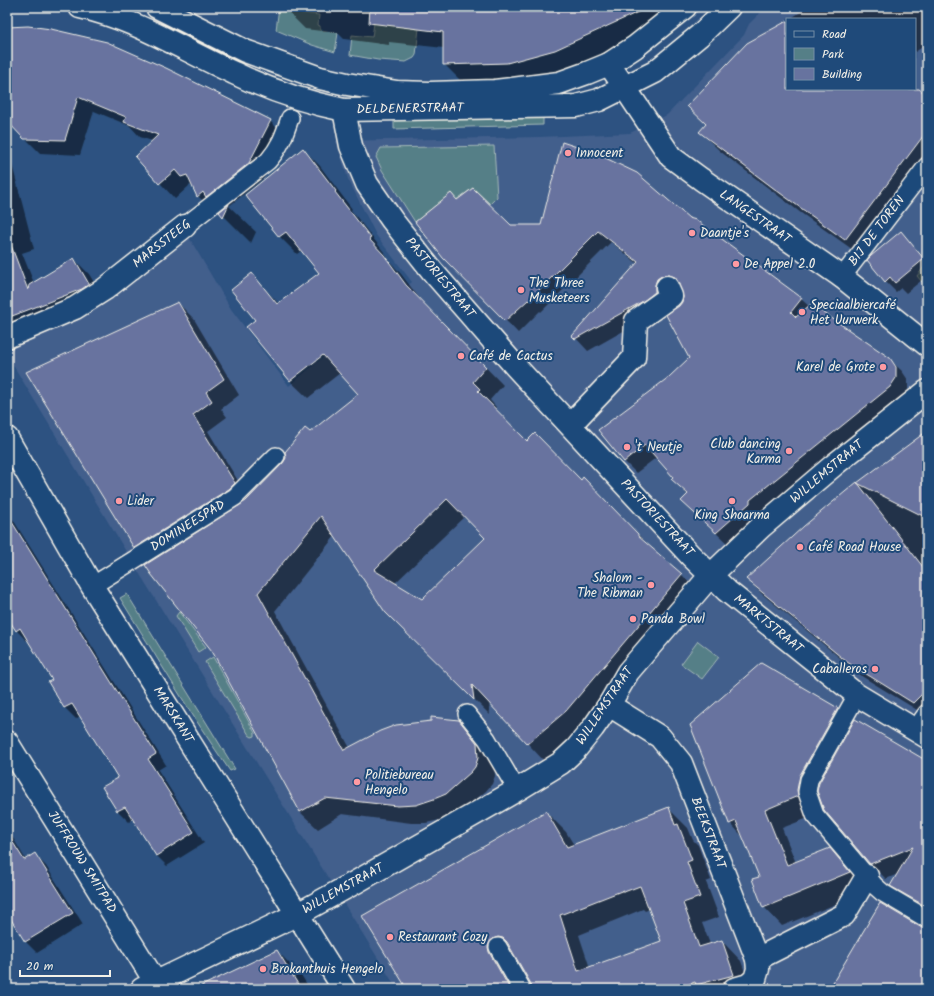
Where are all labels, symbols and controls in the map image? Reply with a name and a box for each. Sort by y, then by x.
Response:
legend [786,18,916,90]
text: Road [822,25,847,44]
text: Park [822,45,844,64]
text: Building [822,65,862,84]
street label: DELDENERSTRAAT [356,98,465,120]
place label: Innocent [576,143,624,164]
marker: Innocent [563,148,573,158]
street label: LANGESTRAAT [715,184,796,250]
street label: BIJ DE TOREN [843,191,911,271]
street label: MARSSTEEG [128,214,196,274]
place label: Daantje's [700,223,750,244]
marker: Daantje's [687,228,697,238]
street label: PASTORIESTRAAT [400,233,481,324]
place label: De Appel 2.0 [744,254,816,275]
marker: De Appel 2.0 [731,259,741,269]
place label: The Three Musketeers [529,273,590,309]
marker: The Three Musketeers [516,285,526,295]
place label: Speciaalbiercafé Het Uurwerk [810,295,897,331]
marker: Speciaalbiercafé Het Uurwerk [797,307,807,317]
place label: Café de Cactus [469,346,553,367]
marker: Café de Cactus [456,351,466,361]
place label: Karel de Grote [796,357,875,378]
marker: Karel de Grote [878,362,888,372]
place label: Club dancing Karma [710,434,781,470]
street label: WILLEMSTRAAT [786,434,869,509]
place label: 't Neutje [635,437,682,458]
marker: 't Neutje [622,442,632,452]
marker: Club dancing Karma [784,446,794,456]
street label: PASTORIESTRAAT [615,474,700,563]
place label: Lider [127,491,155,512]
street label: DOMINEESPAD [146,495,230,557]
marker: Lider [114,496,124,506]
marker: King Shoarma [727,496,737,506]
place label: King Shoarma [694,505,770,526]
place label: Café Road House [808,537,901,558]
marker: Café Road House [795,542,805,552]
place label: Shalom - The Ribman [577,568,643,604]
marker: Shalom - The Ribman [646,580,656,590]
street label: MARKTSTRAAT [729,589,808,659]
place label: Panda Bowl [641,609,705,630]
marker: Panda Bowl [628,614,638,624]
place label: Caballeros [812,659,867,680]
street label: WILLEMSTRAAT [571,662,640,749]
marker: Caballeros [870,664,880,674]
street label: MARSKANT [147,682,199,749]
place label: Politiebureau Hengelo [365,765,435,801]
marker: Politiebureau Hengelo [352,777,362,787]
street label: BEEKSTRAAT [685,794,732,873]
street label: JUFFROUW SMITPAD [42,807,122,917]
street label: WILLEMSTRAAT [298,857,389,920]
place label: Restaurant Cozy [398,927,488,948]
marker: Restaurant Cozy [385,932,395,942]
scale bar [20,952,110,978]
text: 20 m [26,957,54,976]
place label: Brokanthuis Hengelo [271,959,383,980]
marker: Brokanthuis Hengelo [258,964,268,974]

